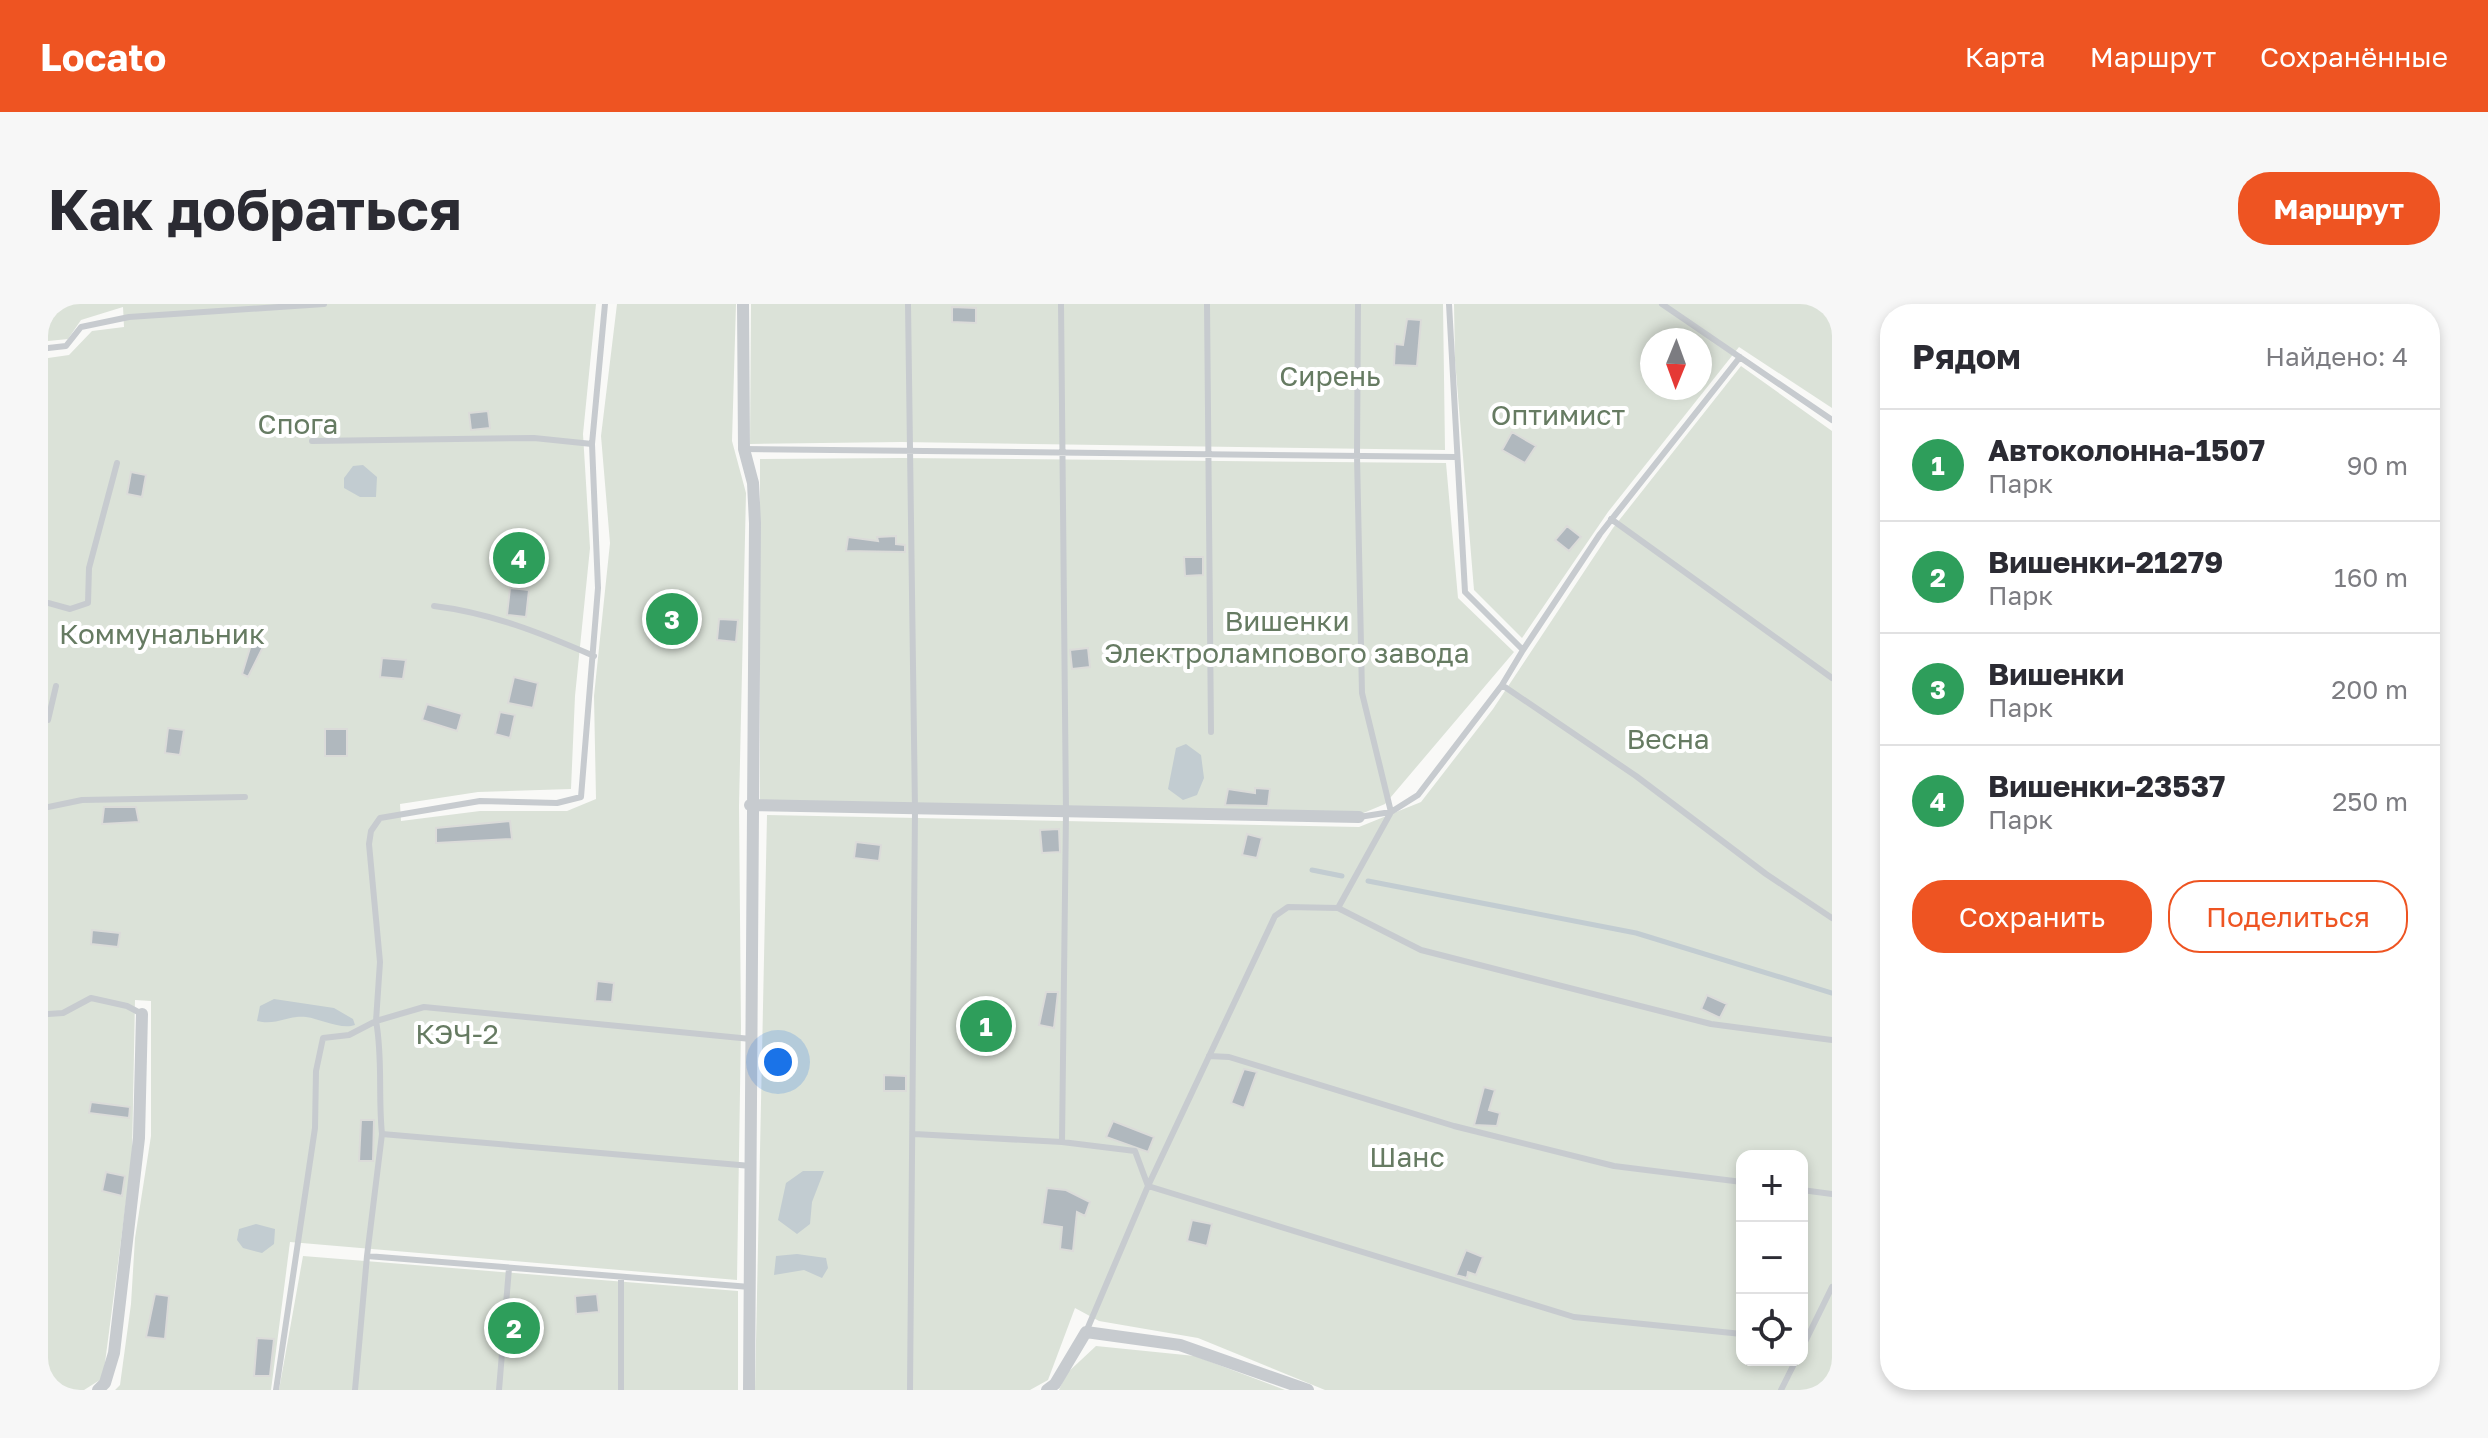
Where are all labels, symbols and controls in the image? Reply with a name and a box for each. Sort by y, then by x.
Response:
text: Locato [40,34,166,79]
text: Карта [1965,40,2046,73]
text: Маршрут [2090,40,2216,73]
text: Сохранённые [2260,40,2448,73]
button: Маршрут [2238,172,2440,245]
text: Как добраться [48,175,462,242]
north arrow [1640,328,1712,400]
text: Рядом [1912,336,2021,376]
text: Найдено: 4 [2265,341,2408,372]
park label: Сирень [1279,359,1381,392]
park label: Оптимист [1491,398,1626,431]
park label: Спога [258,407,338,440]
text: Автоколонна-1507 [1988,432,2265,468]
text: 1 [1931,450,1945,481]
text: 90 m [2347,450,2408,481]
text: Парк [1988,468,2053,499]
pin: 4 [493,528,545,588]
text: Вишенки-21279 [1988,544,2223,580]
text: 2 [1930,562,1946,593]
text: 160 m [2334,562,2408,593]
text: Парк [1988,580,2053,611]
pin: 3 [646,589,698,649]
park label: Вишенки Электролампового завода [1104,604,1470,669]
park label: Коммунальник [59,617,265,650]
text: Вишенки [1988,656,2124,692]
text: 3 [1930,674,1946,705]
text: 200 m [2331,674,2408,705]
text: Парк [1988,692,2053,723]
park label: Весна [1626,722,1710,755]
text: Вишенки-23537 [1988,768,2225,804]
text: 4 [1930,786,1946,817]
text: 250 m [2332,786,2408,817]
text: Парк [1988,804,2053,835]
button: Сохранить [1912,880,2152,953]
button: Поделиться [2168,880,2408,953]
pin: 1 [960,996,1012,1056]
park label: КЭЧ-2 [415,1017,499,1050]
your location [758,1042,798,1082]
park label: Шанс [1369,1140,1445,1173]
map controls [1736,1150,1808,1366]
button: + [1736,1150,1808,1222]
button: − [1736,1222,1808,1294]
button: locate [1736,1294,1808,1366]
pin: 2 [488,1298,540,1358]

